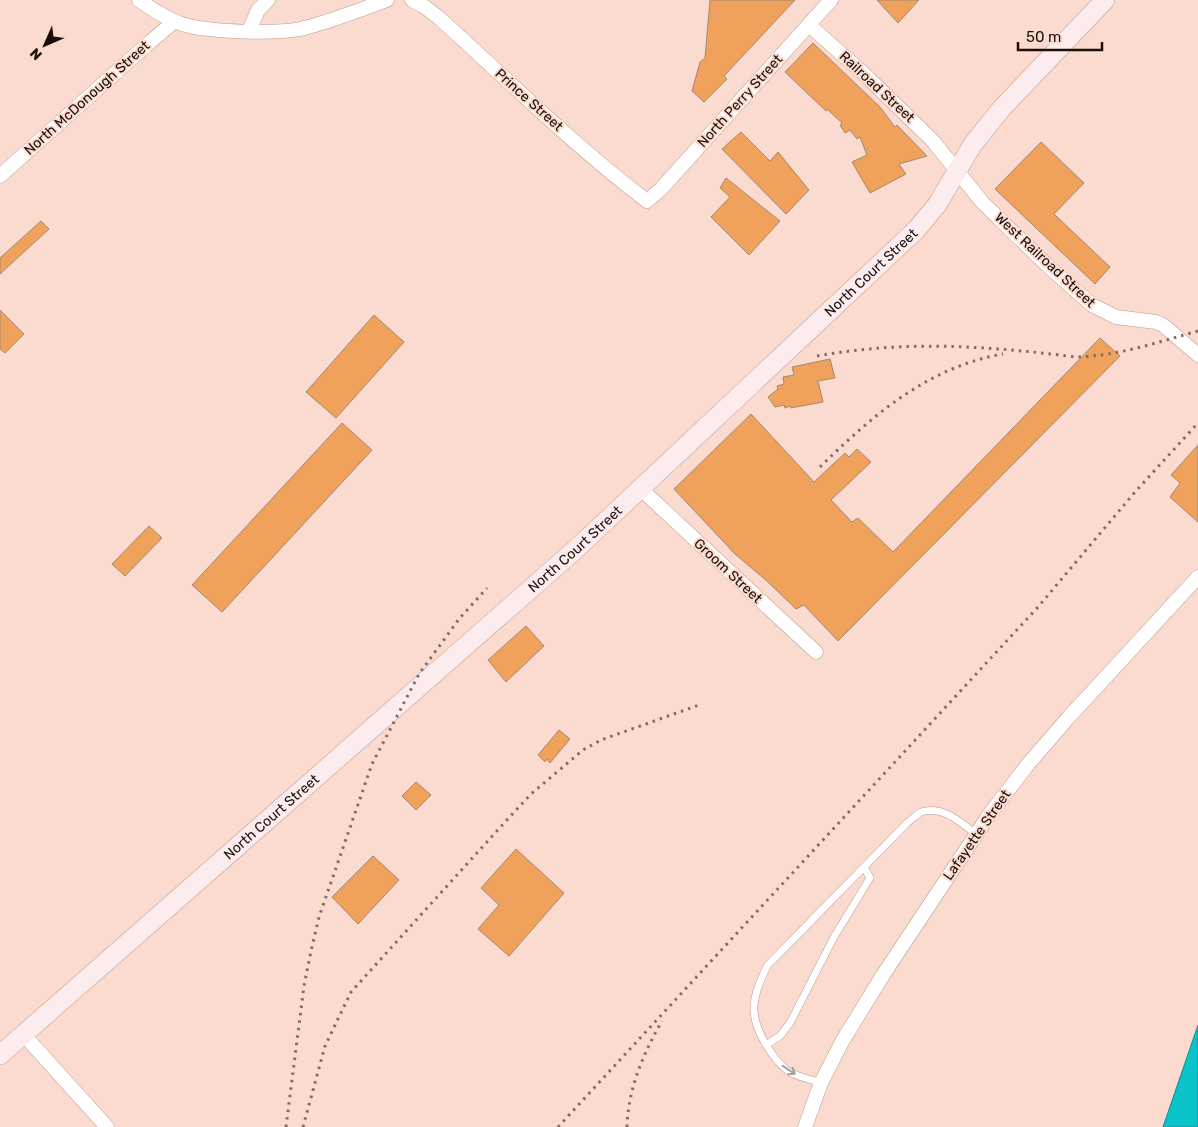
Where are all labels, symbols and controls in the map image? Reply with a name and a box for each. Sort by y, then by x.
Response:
north arrow [20,20,70,70]
scale bar [1018,20,1102,52]
text: 50 m [1026,28,1061,46]
street label: North McDonough Street [21,37,153,159]
street label: Railroad Street [836,48,919,127]
street label: North Perry Street [694,51,787,151]
street label: Prince Street [491,65,567,135]
street label: West Railroad Street [991,209,1099,311]
street label: North Court Street [821,224,921,320]
street label: North Court Street [524,501,626,596]
street label: Groom Street [690,535,766,607]
street label: North Court Street [220,770,323,863]
street label: Lafayette Street [940,786,1015,883]
one-way arrow [782,1064,796,1075]

